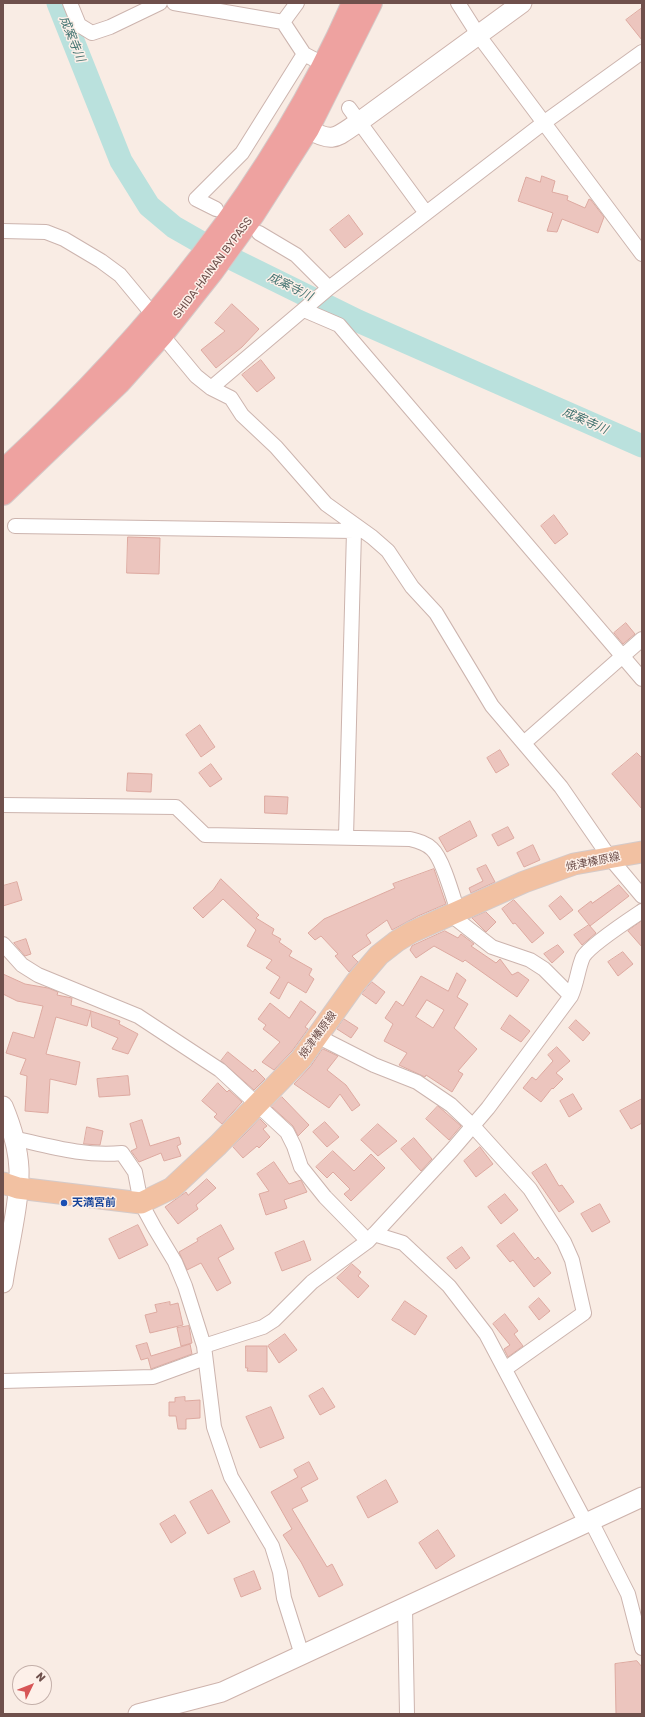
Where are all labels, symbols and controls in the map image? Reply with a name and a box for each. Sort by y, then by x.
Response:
water label: 成案寺川 [56,14,88,64]
street label: SHIDA-HAINAN BYPASS [171,215,255,321]
water label: 成案寺川 [265,270,315,304]
water label: 成案寺川 [560,405,610,437]
street label: 焼津榛原線 [565,850,621,874]
street label: 焼津榛原線 [296,1009,340,1061]
place label: 天満宮前 [72,1196,116,1210]
marker: 天満宮前 [59,1198,69,1208]
north arrow [12,1665,52,1705]
text: N [33,1670,48,1684]

